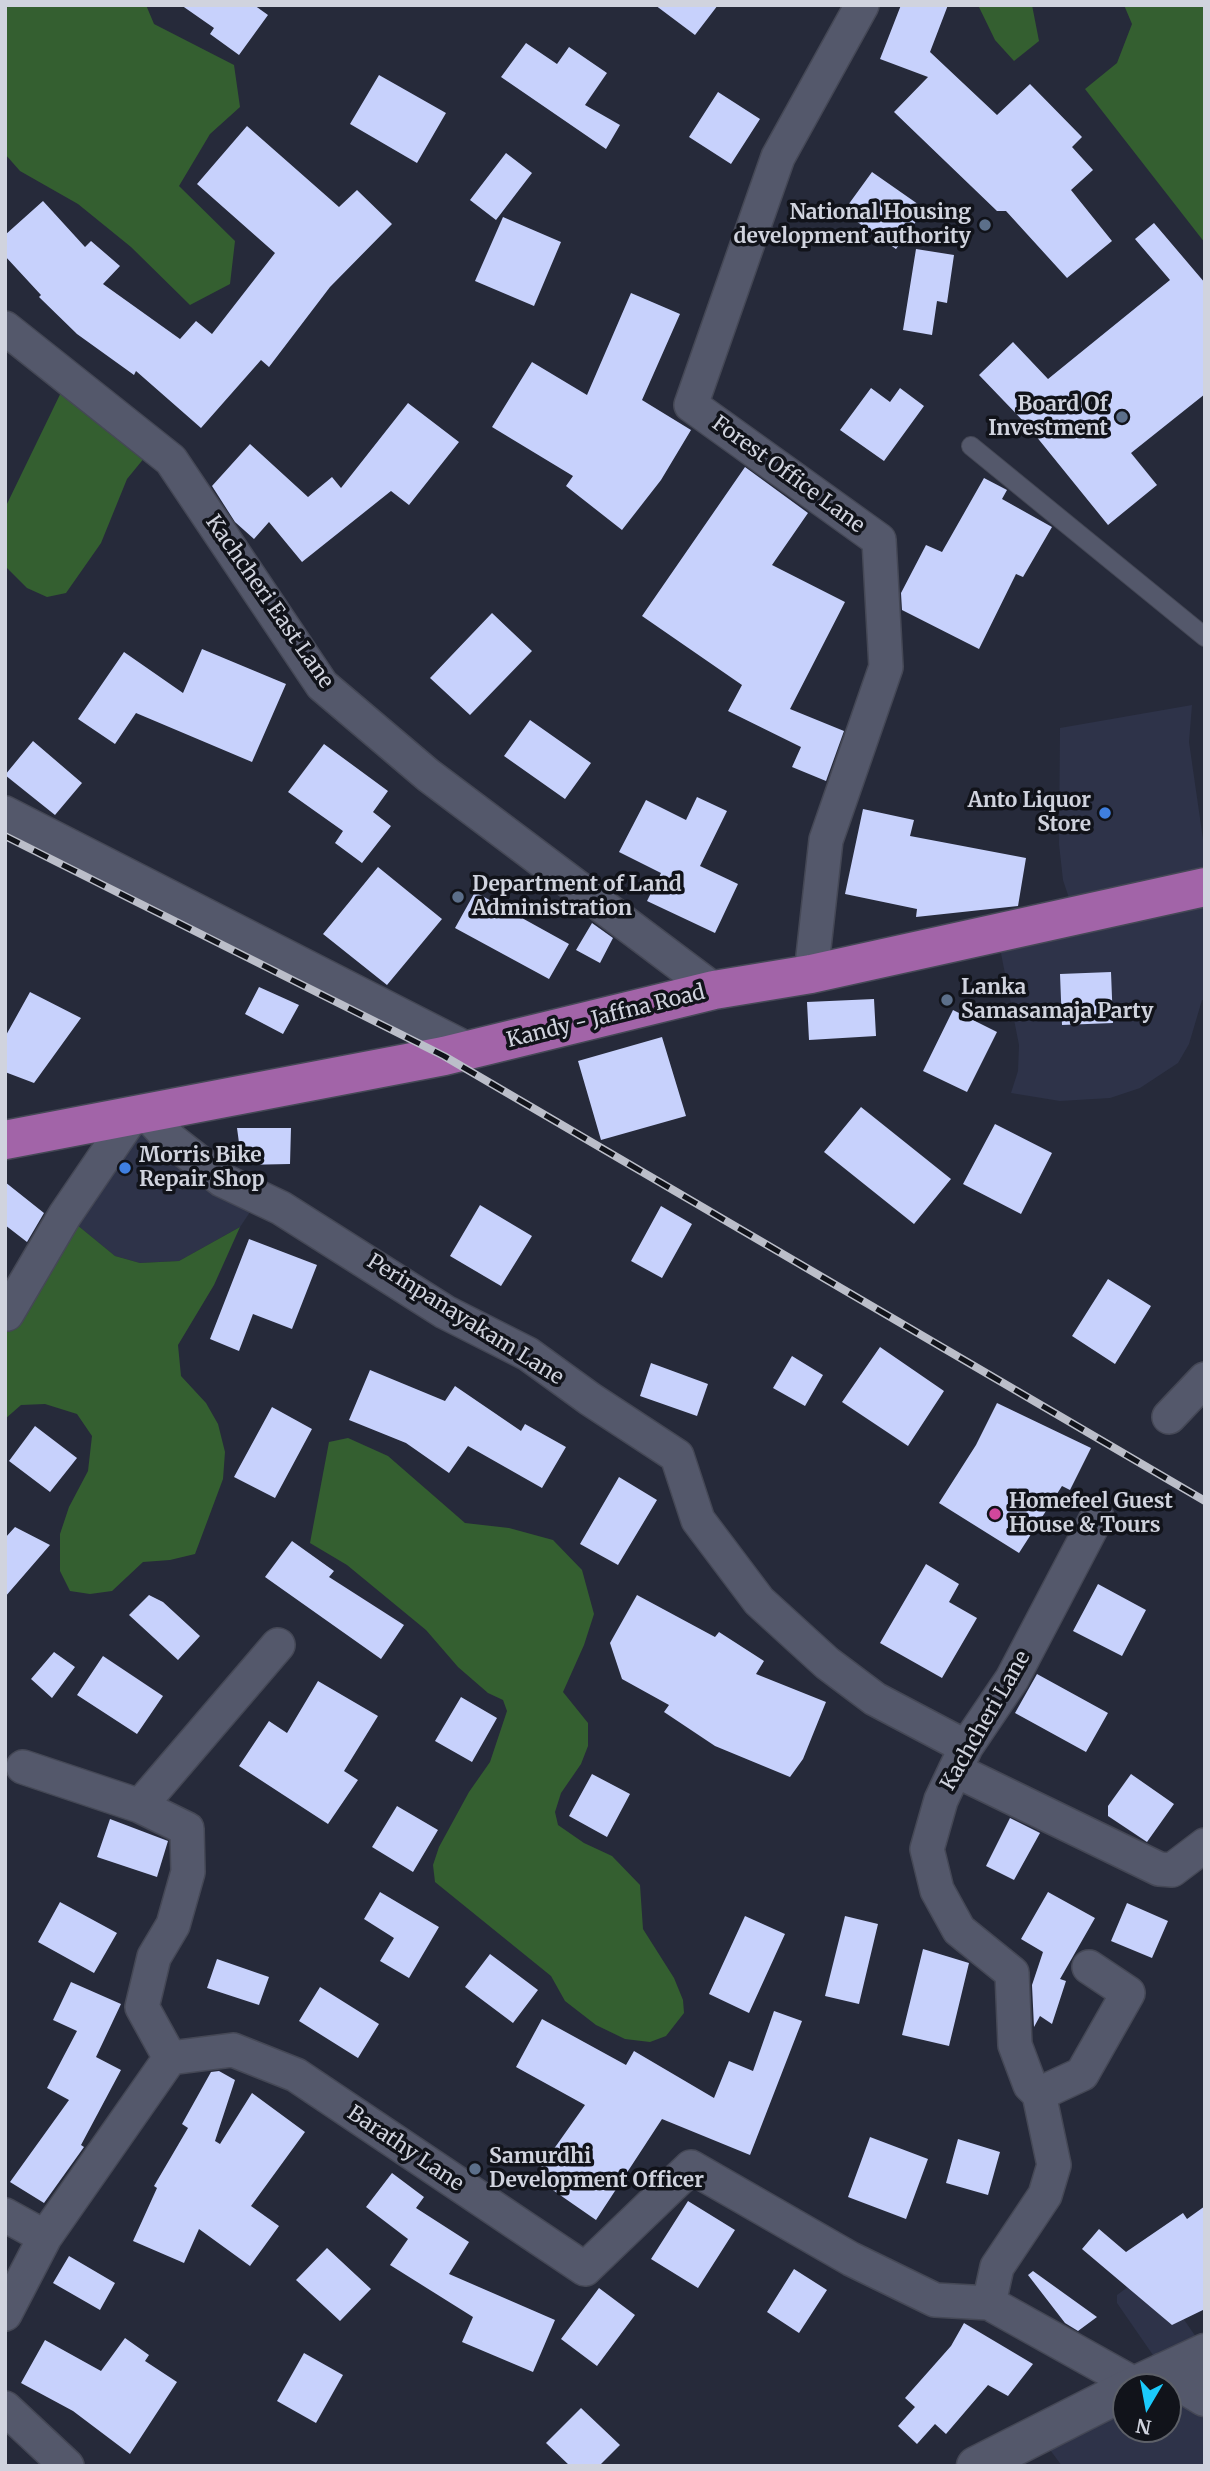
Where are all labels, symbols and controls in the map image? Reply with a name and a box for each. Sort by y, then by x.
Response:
place label: National Housing development authority [734,200,971,250]
marker: National Housing development authority [977,217,993,233]
place label: Board Of Investment [988,392,1108,442]
marker: Board Of Investment [1114,409,1130,425]
street label: Forest Office Lane [707,411,869,539]
street label: Kachcheri East Lane [200,511,338,693]
place label: Anto Liquor Store [968,788,1091,838]
marker: Anto Liquor Store [1097,805,1113,821]
place label: Department of Land Administration [472,872,682,922]
marker: Department of Land Administration [450,889,466,905]
place label: Lanka Samasamaja Party [961,975,1153,1025]
street label: Kandy - Jaffna Road [504,980,708,1054]
marker: Lanka Samasamaja Party [939,992,955,1008]
place label: Morris Bike Repair Shop [139,1143,265,1193]
marker: Morris Bike Repair Shop [117,1160,133,1176]
street label: Perinpanayakam Lane [362,1249,568,1391]
place label: Homefeel Guest House & Tours [1009,1489,1173,1539]
marker: Homefeel Guest House & Tours [987,1506,1003,1522]
street label: Kachcheri Lane [936,1647,1036,1795]
street label: Barathy Lane [342,2101,468,2197]
place label: Samurdhi Development Officer [489,2144,704,2194]
marker: Samurdhi Development Officer [467,2161,483,2177]
north arrow [1112,2373,1182,2443]
text: N [1134,2414,1153,2440]

